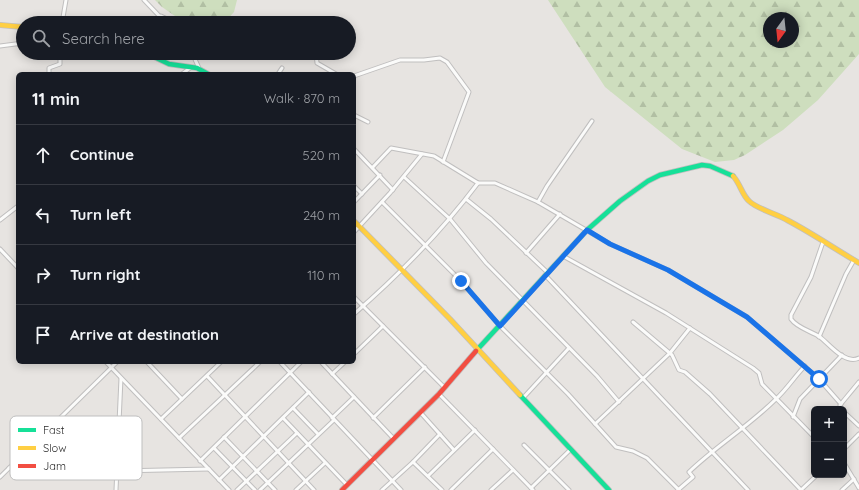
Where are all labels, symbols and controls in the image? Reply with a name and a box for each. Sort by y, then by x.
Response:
north arrow [763,12,799,48]
search box [16,16,356,60]
icon: search [30,27,52,49]
text: Search here [62,29,145,48]
text: 11 min [32,88,80,109]
text: Walk · 870 m [264,90,340,106]
icon: ahead [32,144,54,166]
text: Continue [70,145,134,164]
text: 520 m [303,147,340,163]
icon: left [32,204,54,226]
text: Turn left [70,205,132,224]
text: 240 m [303,207,340,223]
icon: right [32,264,54,286]
text: Turn right [70,265,141,284]
text: 110 m [307,267,340,283]
route end [452,272,470,290]
icon: arrive [32,324,54,346]
text: Arrive at destination [70,325,219,344]
route start [810,370,828,388]
map controls [811,406,847,478]
button: + [811,406,847,442]
legend [10,416,142,480]
text: Fast [43,423,65,437]
text: Slow [43,441,67,455]
button: − [811,442,847,478]
text: Jam [43,459,66,473]

